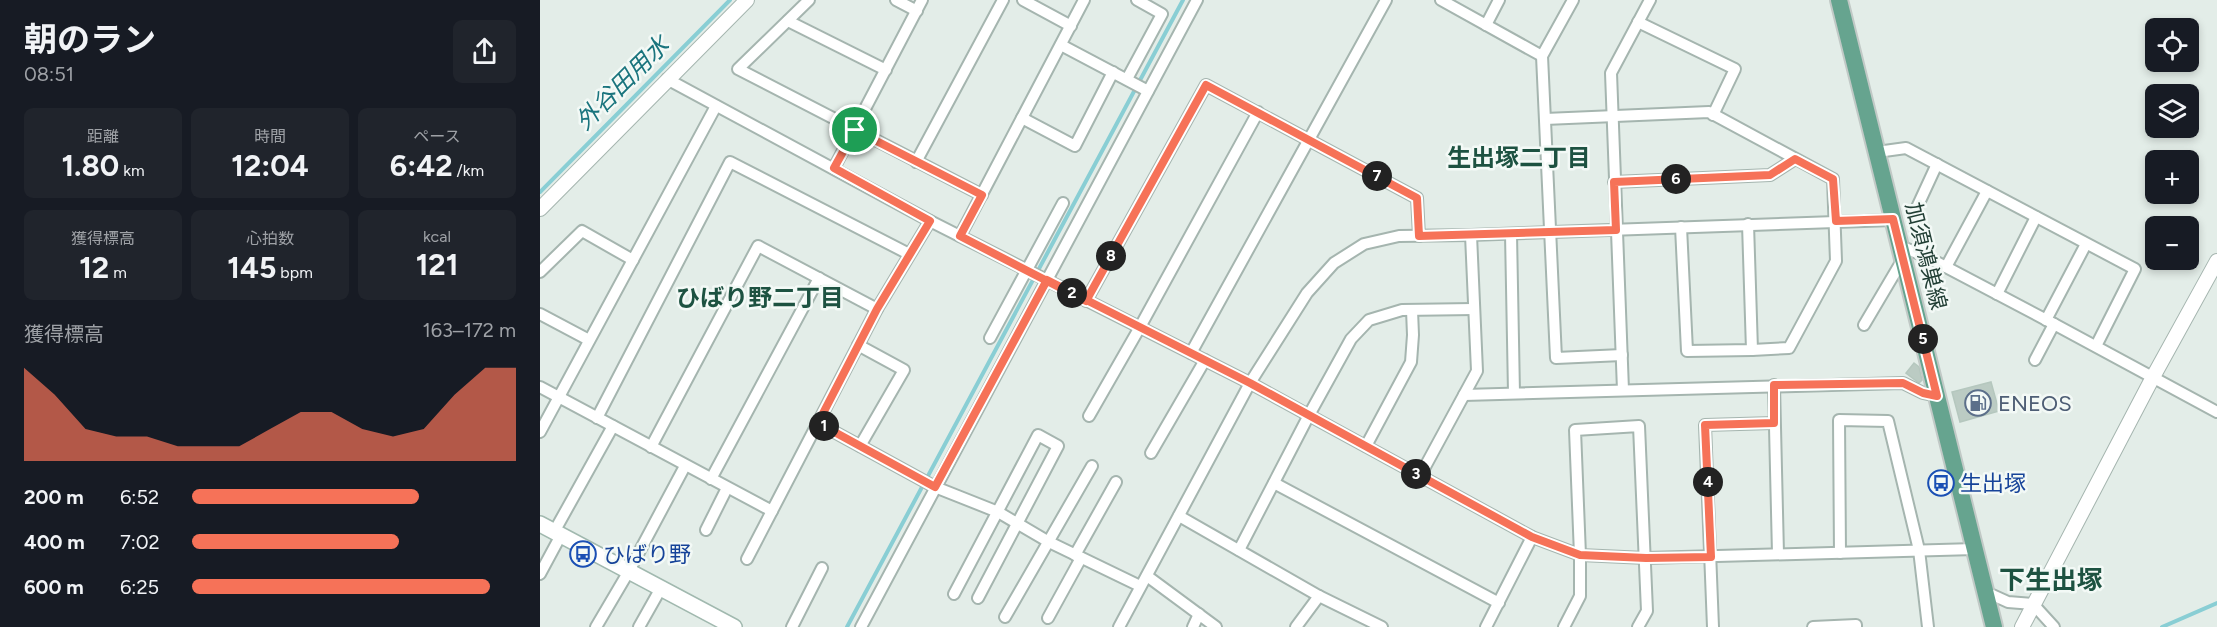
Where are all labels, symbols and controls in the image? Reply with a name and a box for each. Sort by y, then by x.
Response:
map controls [2145,18,2199,270]
button: locate [2145,18,2199,72]
text: 朝のラン [24,20,156,59]
button: share [453,20,516,83]
water label: 外谷田用水 [569,28,677,136]
text: 08:51 [24,62,74,86]
button: layers [2145,84,2199,138]
pin [829,104,880,155]
icon: arrive [838,113,871,146]
text: 距離 [87,127,119,146]
text: 時間 [254,127,286,146]
text: ペース [413,127,461,146]
district label: 生出塚二丁目 [1447,143,1591,172]
text: 1.80 [61,147,119,184]
text: 12:04 [231,147,309,184]
text: 6:42 [390,147,453,184]
button: + [2145,150,2199,204]
text: km [119,161,145,180]
text: /km [453,161,484,180]
pin: 7 [1362,161,1392,191]
pin: 6 [1661,164,1691,194]
text: 7 [1373,166,1381,185]
text: 6 [1671,169,1681,188]
street label: 加須鴻巣線 [1900,199,1952,313]
button: − [2145,216,2199,270]
text: kcal [423,227,451,246]
text: 獲得標高 [71,229,135,248]
text: 心拍数 [246,229,294,248]
pin: 8 [1096,241,1126,271]
text: 121 [416,246,458,283]
text: 8 [1106,246,1116,265]
text: 12 [79,249,109,286]
text: 145 [227,249,276,286]
text: m [109,263,127,282]
text: bpm [276,263,313,282]
pin: 2 [1057,278,1087,308]
district label: ひばり野二丁目 [676,283,844,312]
text: 2 [1067,283,1077,302]
text: 163–172 m [422,318,516,342]
text: 獲得標高 [24,322,104,346]
pin: 5 [1908,324,1938,354]
text: 5 [1918,329,1928,348]
fuel station icon: ENEOS [1963,388,1993,418]
place label: ENEOS [1998,390,2072,417]
pin: 1 [809,411,839,441]
text: 1 [821,416,827,435]
pin: 3 [1401,459,1431,489]
text: 3 [1412,464,1420,483]
pin: 4 [1693,467,1723,497]
bus stop icon: 生出塚 [1926,468,1956,498]
place label: 生出塚 [1960,470,2026,497]
text: 4 [1703,472,1713,491]
text: 200 m [24,485,84,509]
text: 6:52 [120,485,159,509]
text: 400 m [24,530,85,554]
text: 7:02 [120,530,160,554]
bus stop icon: ひばり野 [568,539,598,569]
place label: ひばり野 [603,541,691,568]
district label: 下生出塚 [1999,564,2103,596]
text: 600 m [24,575,84,599]
text: 6:25 [120,575,159,599]

